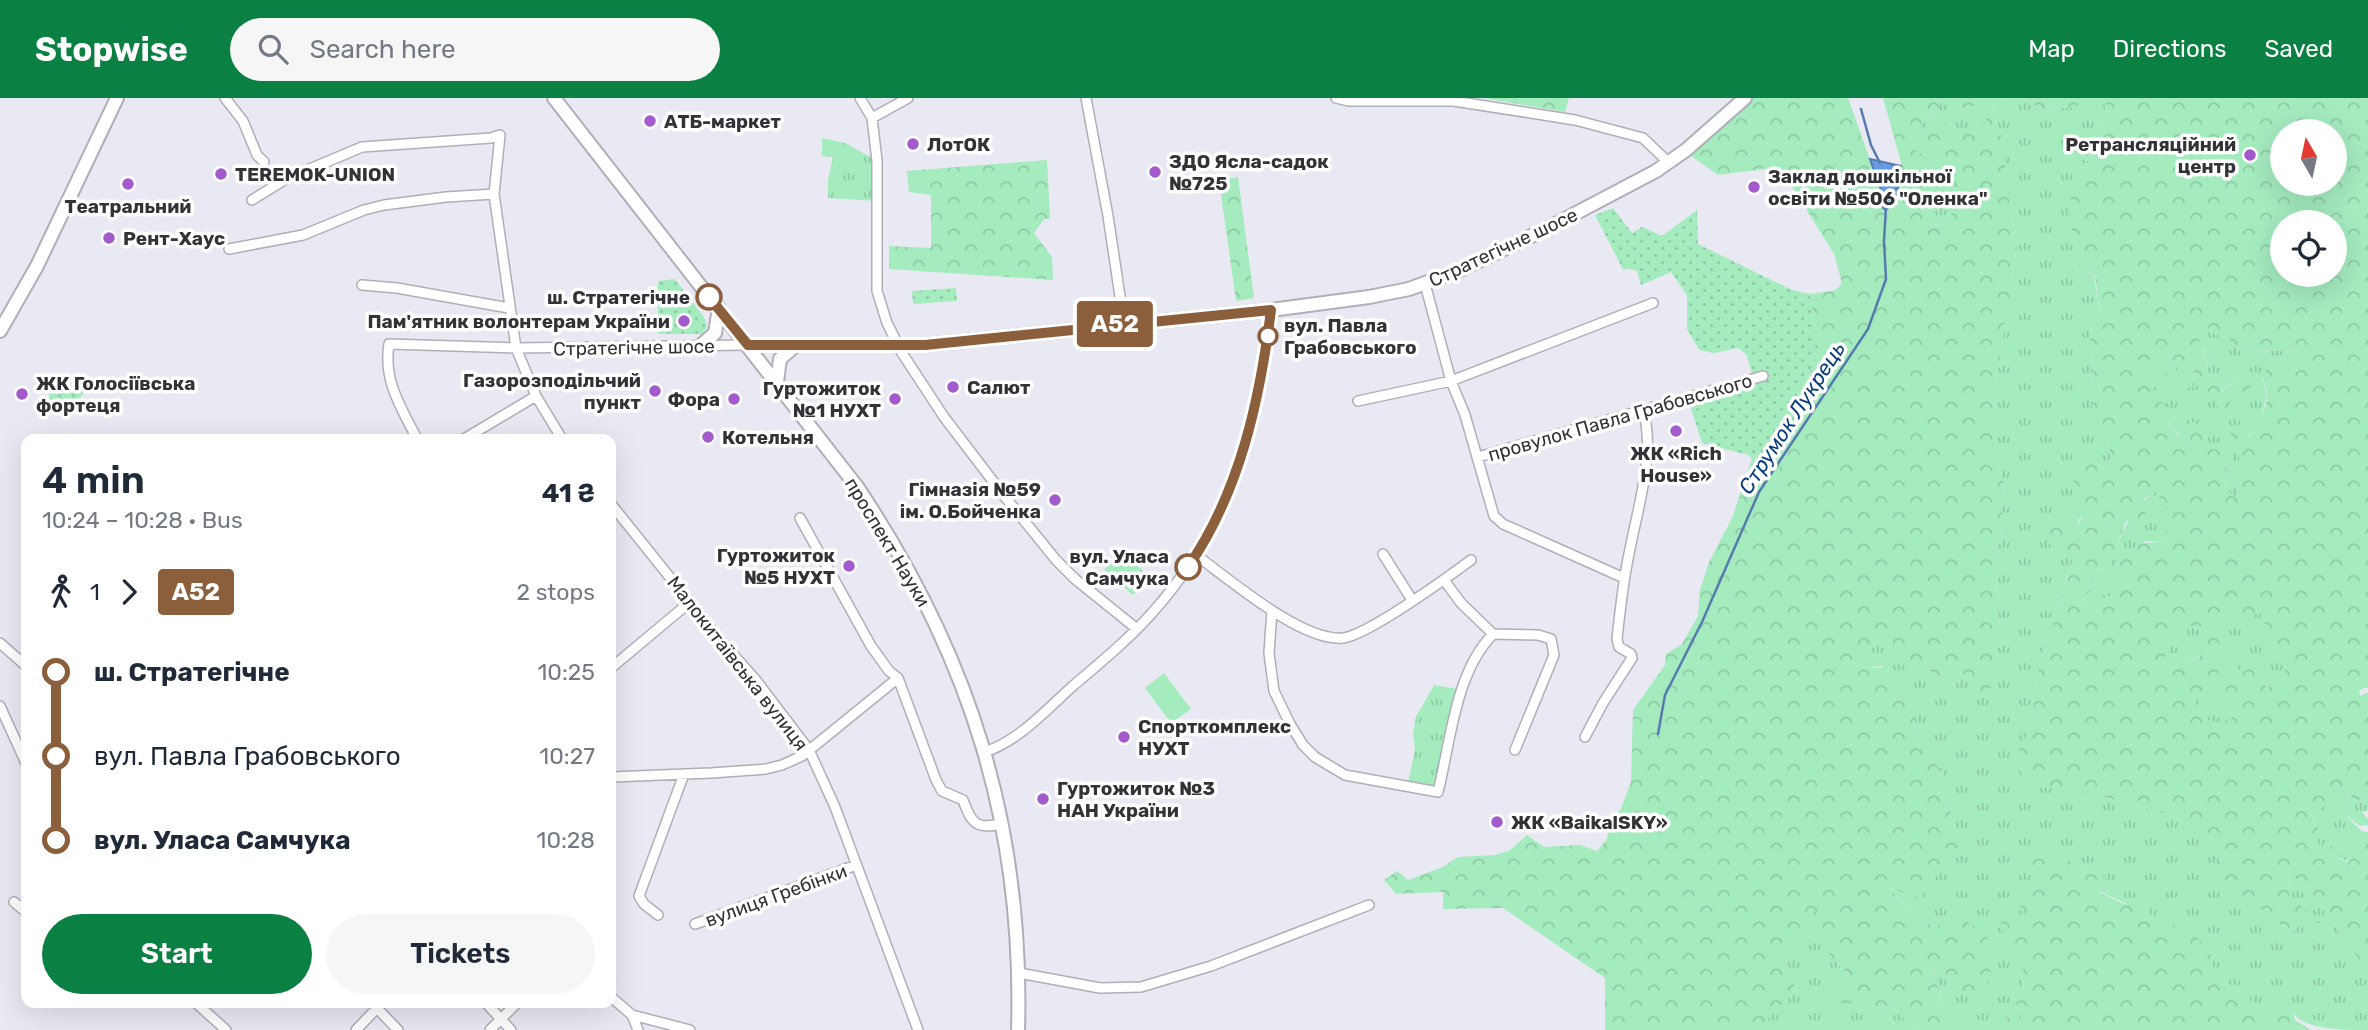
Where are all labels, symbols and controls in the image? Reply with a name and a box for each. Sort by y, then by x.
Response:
search box [230,18,720,81]
text: Stopwise [35,30,188,69]
icon: search [254,30,292,68]
text: Search here [310,34,456,65]
text: Map [2028,35,2075,63]
text: Directions [2113,35,2226,63]
text: Saved [2264,35,2333,63]
place label: АТБ-маркет [664,110,781,133]
marker: АТБ-маркет [642,113,658,129]
north arrow [2270,119,2347,196]
map controls [2270,119,2347,287]
place label: ЛотОК [927,133,990,156]
place label: Ретрансляційний центр [2065,133,2236,178]
marker: ЛотОК [905,136,921,152]
marker: Ретрансляційний центр [2242,147,2258,163]
place label: ЗДО Ясла-садок №725 [1169,150,1329,195]
place label: TEREMOK-UNION [235,163,395,186]
marker: ЗДО Ясла-садок №725 [1147,164,1163,180]
place label: Заклад дошкільної освіти №506 "Оленка" [1768,165,1988,210]
marker: TEREMOK-UNION [213,166,229,182]
marker: Театральний [120,176,136,192]
marker: Заклад дошкільної освіти №506 "Оленка" [1746,179,1762,195]
place label: Театральний [65,195,191,218]
street label: Стратегічне шосе [1425,203,1581,292]
button: locate [2270,210,2347,287]
place label: Рент-Хаус [123,227,225,250]
marker: Рент-Хаус [101,230,117,246]
marker: ш. Стратегічне [696,284,722,310]
place label: ш. Стратегічне [547,286,690,309]
line badge: А52 [1075,301,1155,347]
place label: Пам'ятник волонтерам України [367,310,670,333]
text: А52 [1091,310,1139,338]
marker: Пам'ятник волонтерам України [676,313,692,329]
place label: вул. Павла Грабовського [1284,314,1417,359]
marker: вул. Павла Грабовського [1258,326,1278,346]
street label: Стратегічне шосе [553,335,715,360]
water label: Струмок Лукрець [1733,337,1850,498]
place label: Газорозподільчий пункт [463,369,642,414]
street label: провулок Павла Грабовського [1485,369,1755,466]
place label: ЖК Голосіївська фортеця [36,372,195,417]
place label: Салют [967,376,1031,399]
place label: Гуртожиток №1 НУХТ [763,377,881,422]
marker: Салют [945,379,961,395]
marker: Газорозподільчий пункт [647,383,663,399]
marker: ЖК Голосіївська фортеця [14,386,30,402]
place label: Фора [668,388,720,411]
marker: Фора [726,391,742,407]
marker: Гуртожиток №1 НУХТ [887,391,903,407]
marker: ЖК «Rich House» [1668,423,1684,439]
place label: Котельня [722,426,814,449]
marker: Котельня [700,429,716,445]
place label: ЖК «Rich House» [1630,442,1722,487]
text: 4 min [42,457,145,503]
street label: проспект Науки [840,473,935,611]
text: 41 ₴ [542,478,595,509]
place label: Гімназія №59 ім. О.Бойченка [900,478,1041,523]
marker: Гімназія №59 ім. О.Бойченка [1047,492,1063,508]
text: 10:24 – 10:28 · Bus [42,506,243,534]
place label: Гуртожиток №5 НУХТ [717,544,835,589]
place label: вул. Уласа Самчука [1069,545,1169,590]
marker: вул. Уласа Самчука [1175,554,1201,580]
marker: Гуртожиток №5 НУХТ [841,558,857,574]
street label: Малокитаївська вулиця [662,571,813,755]
icon: walk [42,573,80,611]
icon: forward [110,573,148,611]
text: 1 [90,578,100,606]
text: А52 [172,578,220,606]
text: 2 stops [517,578,595,606]
text: ш. Стратегічне [94,657,290,688]
text: 10:25 [538,658,595,686]
place label: Спорткомплекс НУХТ [1138,715,1291,760]
marker: Спорткомплекс НУХТ [1116,729,1132,745]
text: вул. Павла Грабовського [94,741,401,772]
text: 10:27 [539,742,595,770]
place label: Гуртожиток №3 НАН України [1057,777,1215,822]
marker: Гуртожиток №3 НАН України [1035,791,1051,807]
place label: ЖК «BaikalSKY» [1511,811,1668,834]
marker: ЖК «BaikalSKY» [1489,814,1505,830]
text: вул. Уласа Самчука [94,825,351,856]
text: 10:28 [537,826,595,854]
street label: вулиця Гребінки [702,859,850,932]
button: Start [42,914,312,994]
button: Tickets [326,914,595,994]

